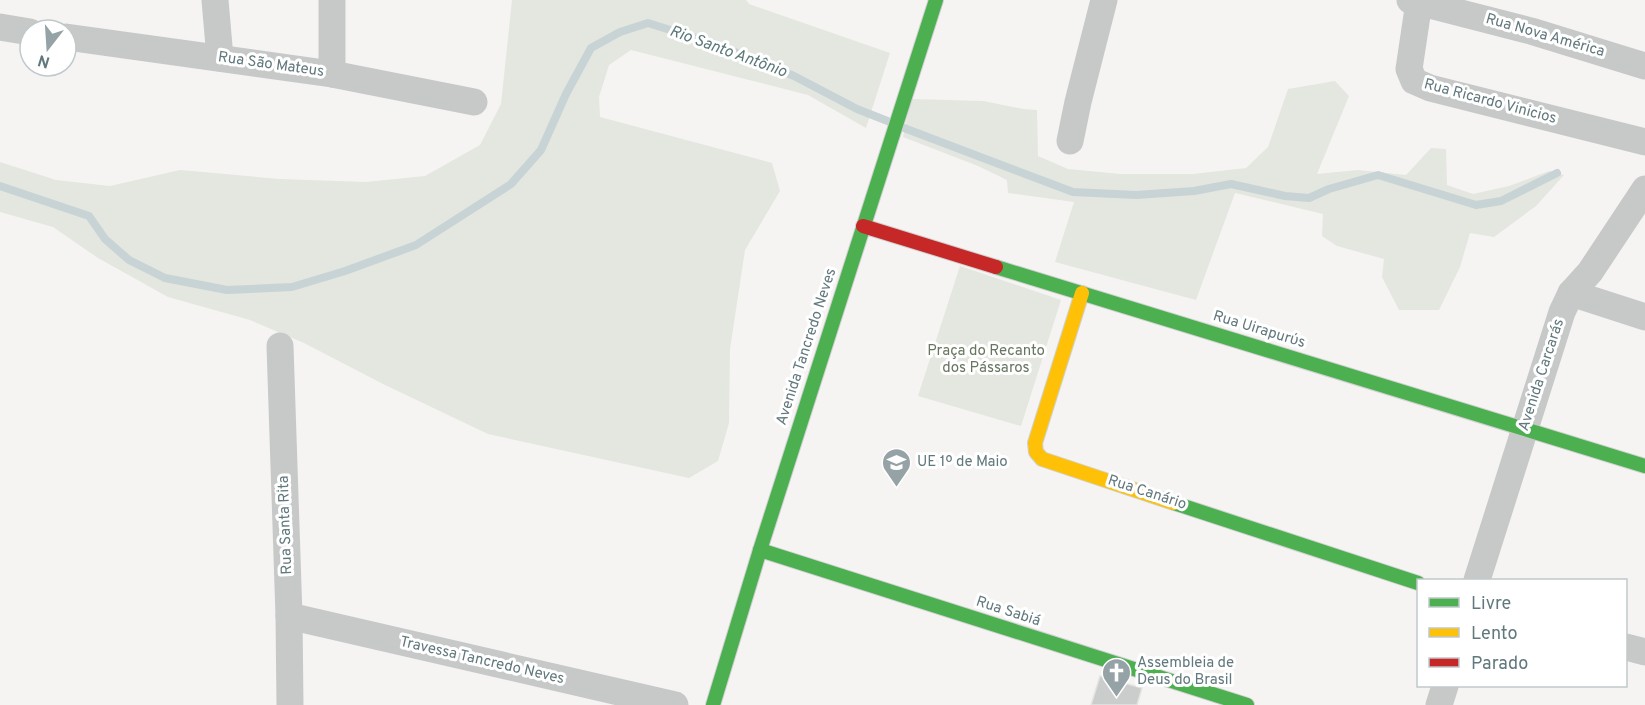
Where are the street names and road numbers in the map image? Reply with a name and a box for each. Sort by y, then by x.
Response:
street label: Rua Nova América [1483,10,1607,62]
street label: Rua São Mateus [217,48,325,82]
street label: Rua Ricardo Vinicios [1422,75,1558,129]
street label: Avenida Tancredo Neves [773,266,841,428]
street label: Rua Uirapurύs [1211,307,1307,353]
street label: Avenida Carcarás [1515,317,1569,433]
street label: Rua Canário [1105,471,1189,515]
street label: Rua Santa Rita [275,475,297,575]
street label: Rua Sabiá [973,593,1043,631]
street label: Travessa Tancredo Neves [398,633,566,689]

